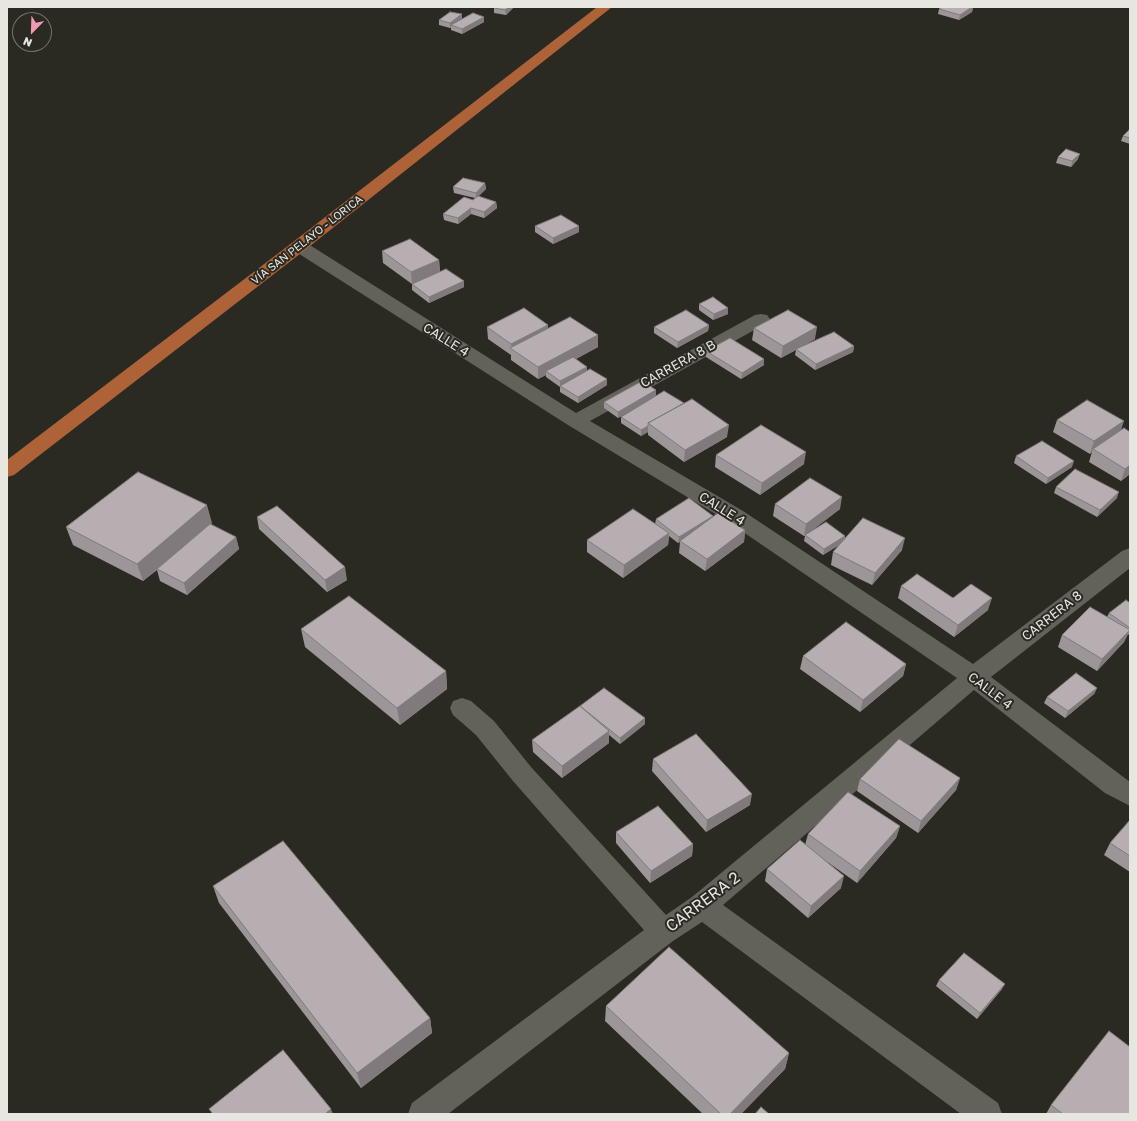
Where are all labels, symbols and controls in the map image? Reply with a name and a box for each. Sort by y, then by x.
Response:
north arrow [12,12,52,52]
text: N [21,35,34,50]
street label: VÍA SAN PELAYO - LORICA [249,193,365,287]
street label: CALLE 4 [420,320,472,360]
street label: CARRERA 8 B [638,337,718,391]
street label: CALLE 4 [696,489,748,529]
street label: CARRERA 8 [1019,588,1085,644]
street label: CALLE 4 [965,669,1015,713]
street label: CARRERA 2 [662,868,744,936]

